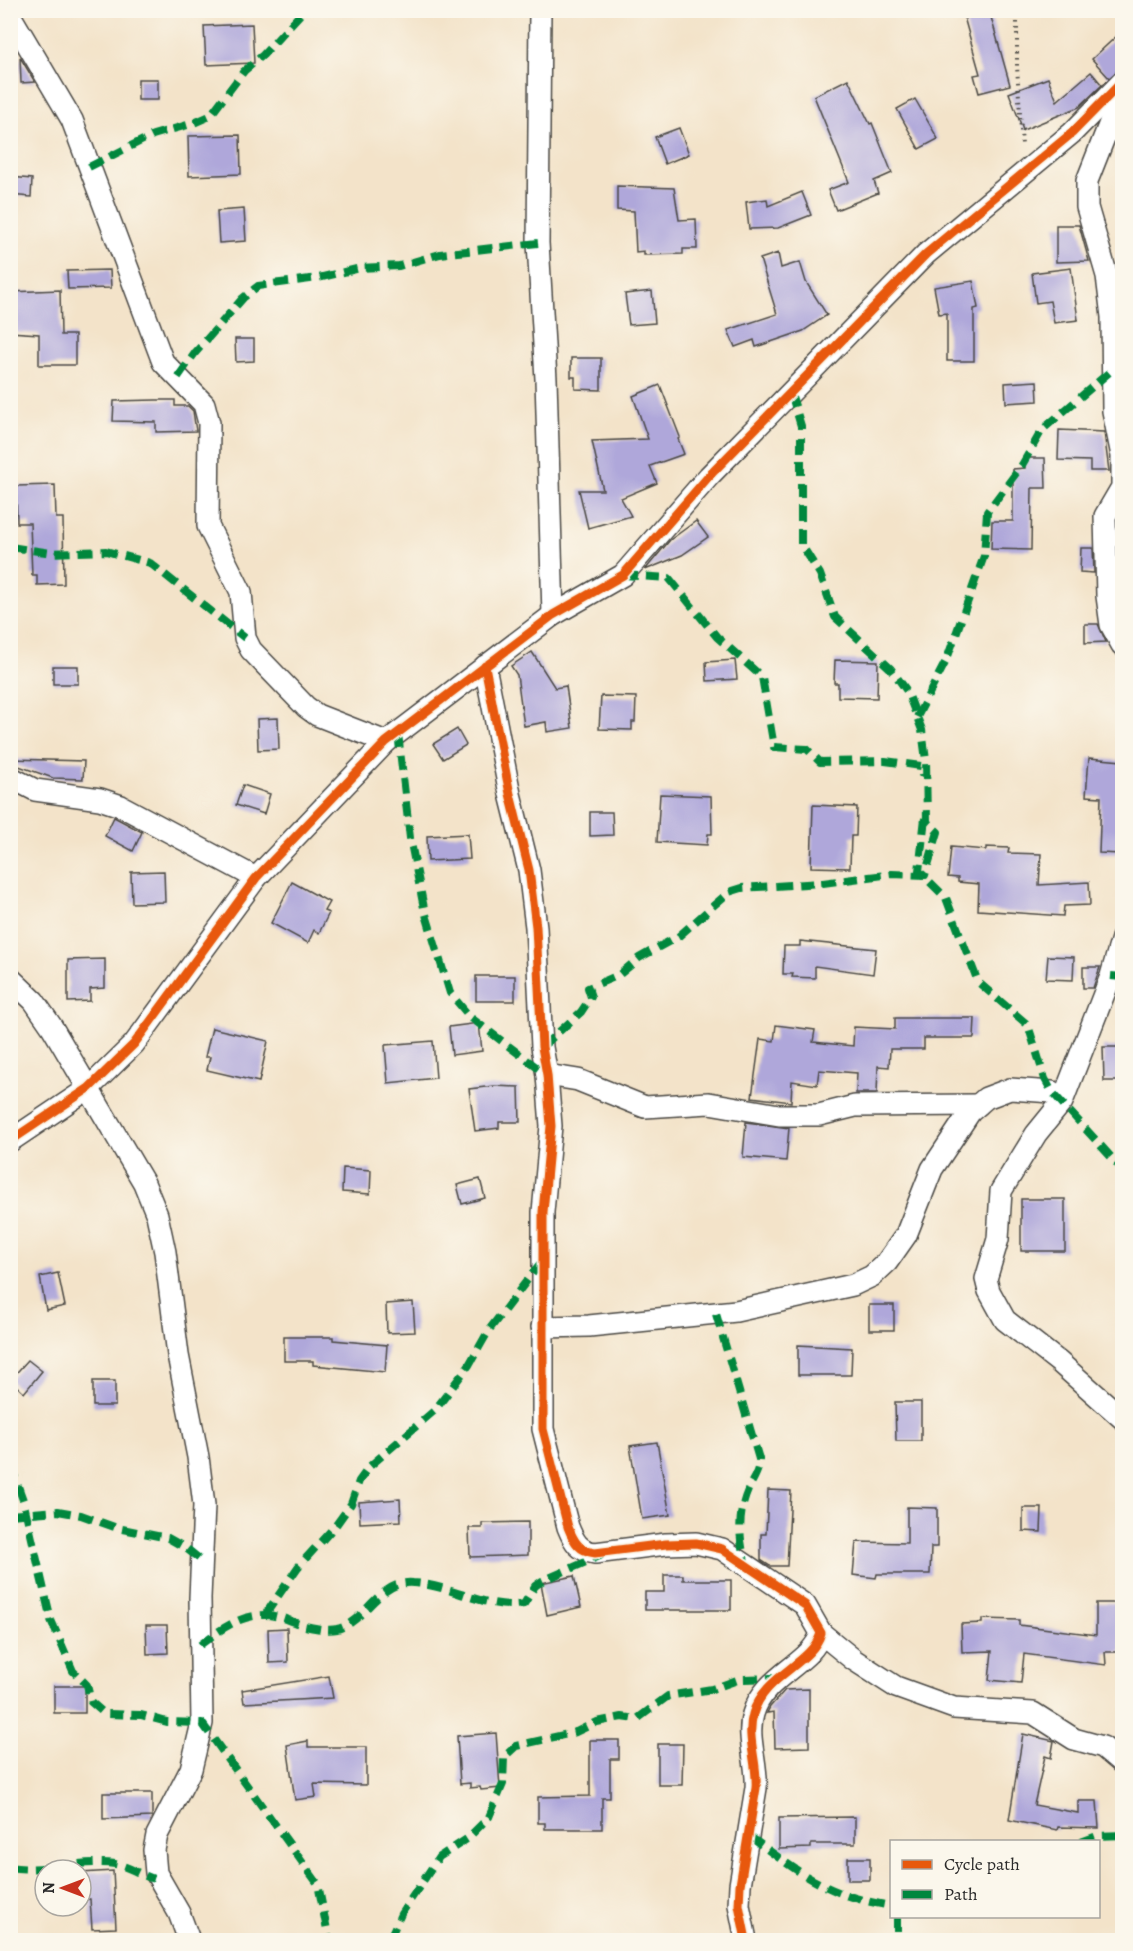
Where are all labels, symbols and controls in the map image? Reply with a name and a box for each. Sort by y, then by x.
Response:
legend [890,1840,1100,1918]
text: Cycle path [944,1852,1020,1876]
north arrow [33,1858,93,1918]
text: N [38,1882,60,1894]
text: Path [944,1882,978,1906]

